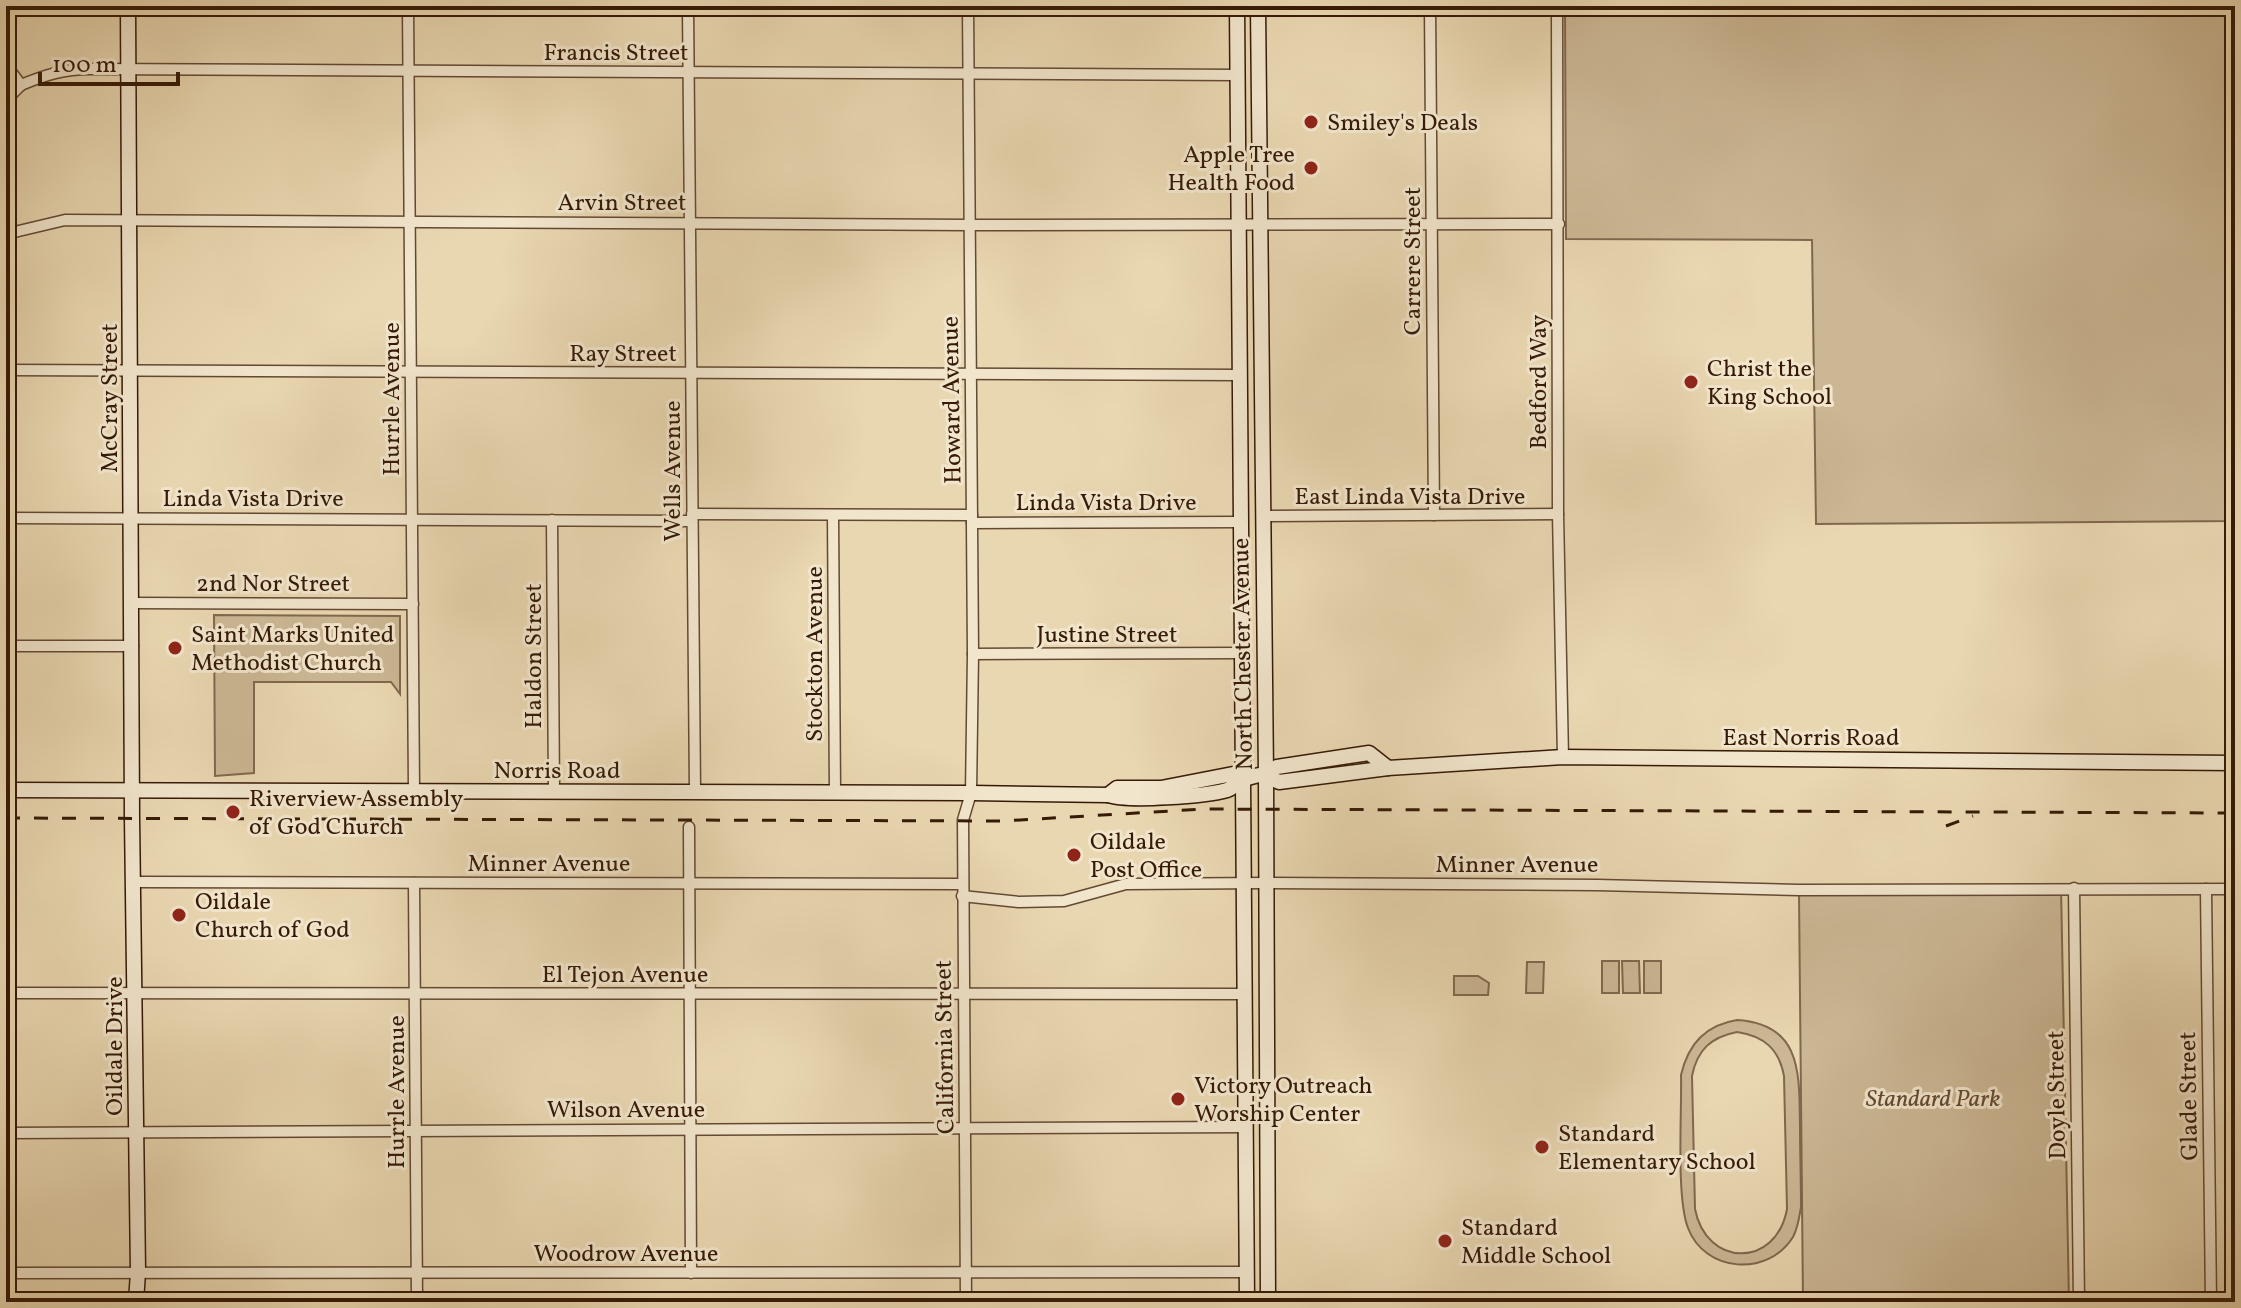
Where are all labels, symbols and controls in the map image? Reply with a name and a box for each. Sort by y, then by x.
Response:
scale bar [40,36,178,86]
street label: Francis Street [543,37,689,71]
text: 100 m [52,49,117,83]
place label: Smiley's Deals [1327,107,1478,141]
marker: Smiley's Deals [1302,113,1320,131]
place label: Apple Tree Health Food [1168,139,1295,201]
marker: Apple Tree Health Food [1302,159,1320,177]
street label: Arvin Street [558,187,686,221]
street label: Carrere Street [1397,187,1431,335]
street label: Bedford Way [1523,314,1557,450]
street label: Howard Avenue [935,316,971,484]
street label: Hurrle Avenue [376,322,410,476]
street label: McCray Street [94,323,128,473]
street label: Ray Street [569,338,677,372]
place label: Christ the King School [1707,353,1832,415]
marker: Christ the King School [1682,373,1700,391]
street label: Wells Avenue [657,400,691,542]
street label: East Linda Vista Drive [1295,481,1525,515]
street label: Linda Vista Drive [162,483,344,517]
street label: Linda Vista Drive [1015,487,1197,521]
street label: North Chester Avenue [1225,537,1263,771]
street label: Stockton Avenue [799,566,833,742]
street label: 2nd Nor Street [196,568,350,602]
street label: Haldon Street [518,583,552,729]
place label: Saint Marks United Methodist Church [191,619,394,681]
street label: Justine Street [1037,619,1177,653]
marker: Saint Marks United Methodist Church [166,639,184,657]
street label: East Norris Road [1722,722,1900,756]
street label: Norris Road [493,755,621,789]
place label: Riverview Assembly of God Church [249,783,463,845]
marker: Riverview Assembly of God Church [224,803,242,821]
place label: Oildale Post Office [1090,826,1202,888]
marker: Oildale Post Office [1065,846,1083,864]
street label: Minner Avenue [468,848,630,882]
street label: Minner Avenue [1436,849,1598,883]
place label: Oildale Church of God [195,886,350,948]
marker: Oildale Church of God [170,906,188,924]
street label: El Tejon Avenue [542,959,708,993]
street label: California Street [927,960,965,1134]
street label: Oildale Drive [99,976,133,1116]
street label: Hurrle Avenue [381,1015,415,1169]
street label: Doyle Street [2040,1030,2076,1160]
street label: Glade Street [2172,1031,2208,1161]
place label: Victory Outreach Worship Center [1194,1070,1373,1132]
park label: Standard Park [1866,1083,2000,1117]
marker: Victory Outreach Worship Center [1169,1090,1187,1108]
street label: Wilson Avenue [547,1094,705,1128]
place label: Standard Elementary School [1558,1118,1756,1180]
marker: Standard Elementary School [1533,1138,1551,1156]
place label: Standard Middle School [1461,1212,1611,1274]
marker: Standard Middle School [1436,1232,1454,1250]
street label: Woodrow Avenue [534,1238,718,1272]

